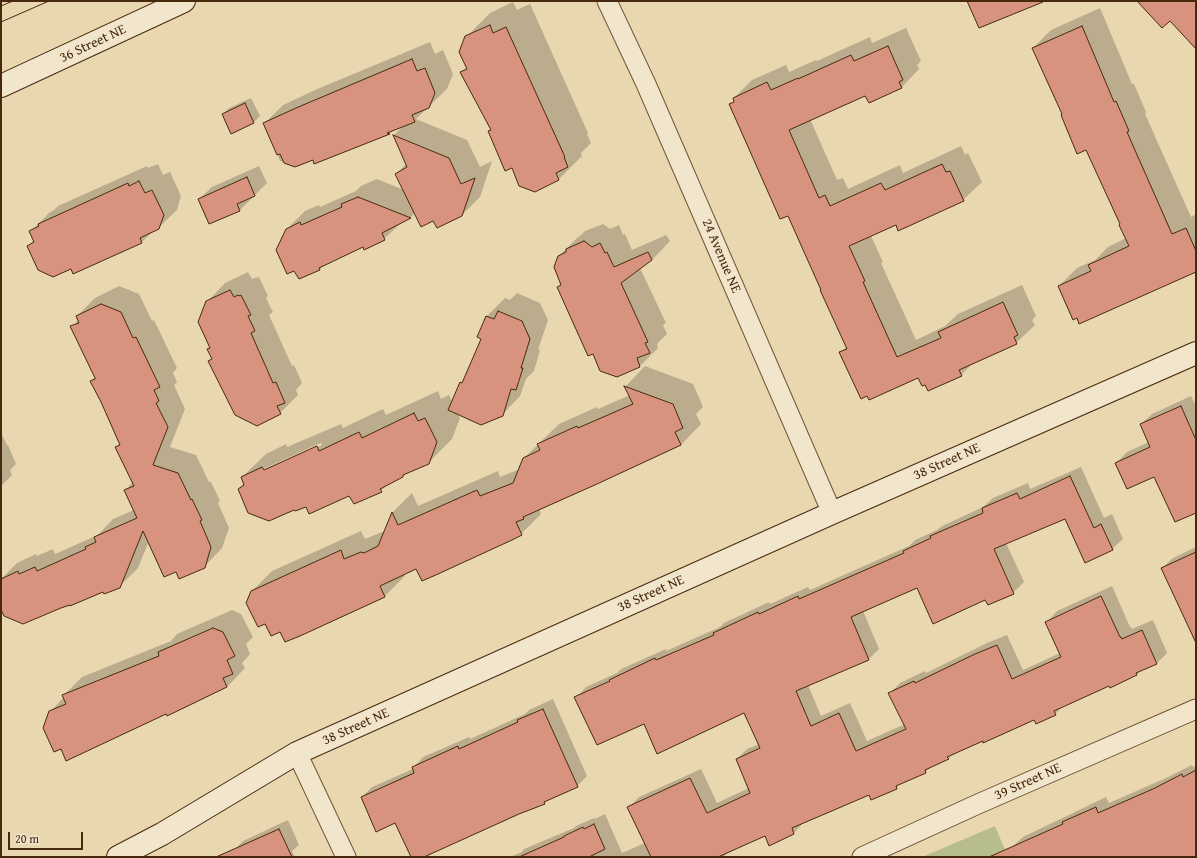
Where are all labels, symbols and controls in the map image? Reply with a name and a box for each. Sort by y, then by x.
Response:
street label: 36 Street NE [57,21,129,67]
street label: 24 Avenue NE [698,216,744,296]
street label: 38 Street NE [911,440,983,484]
street label: 38 Street NE [615,572,687,616]
street label: 38 Street NE [320,705,392,749]
street label: 39 Street NE [992,760,1064,804]
scale bar [10,824,85,850]
text: 20 m [15,830,39,847]

